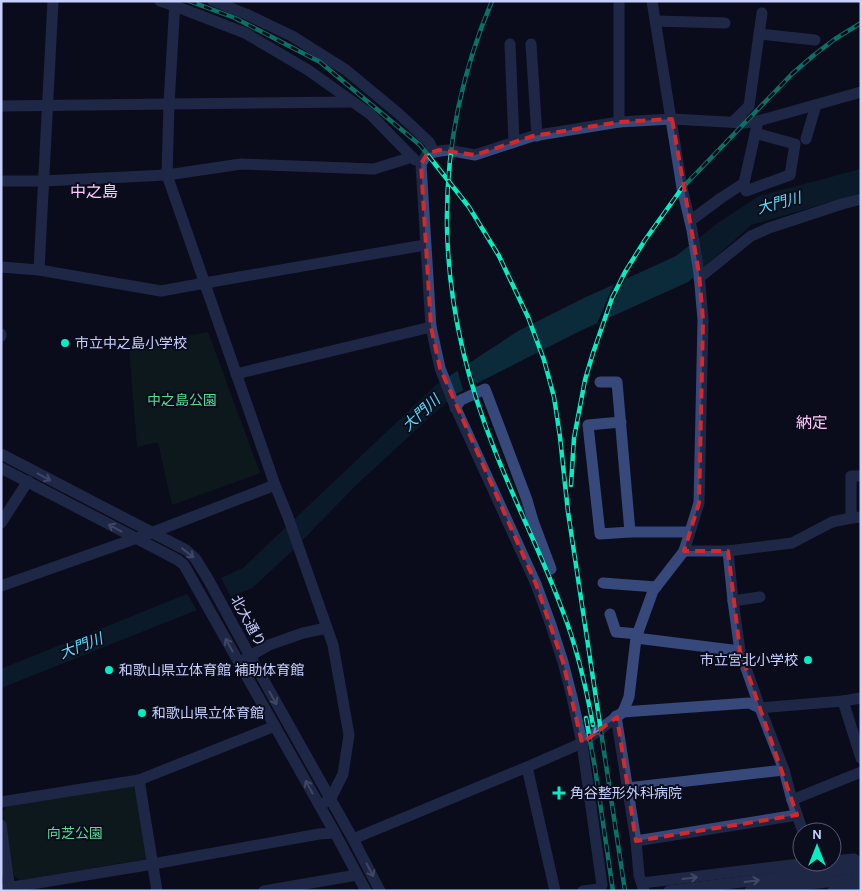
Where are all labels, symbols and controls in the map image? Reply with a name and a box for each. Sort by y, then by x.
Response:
district label: 中之島 [70,182,118,201]
water label: 大門川 [755,188,805,218]
place label: 市立中之島小学校 [75,335,187,352]
marker: 市立中之島小学校 [59,337,71,349]
water label: 大門川 [398,390,445,435]
park label: 中之島公園 [147,392,217,409]
district label: 納定 [796,413,828,432]
one-way arrow [37,472,52,482]
one-way arrow [108,523,123,532]
one-way arrow [181,548,195,558]
street label: 北大通り [227,592,269,650]
water label: 大門川 [57,629,107,662]
one-way arrow [224,638,234,653]
place label: 市立宮北小学校 [700,652,798,669]
marker: 市立宮北小学校 [802,654,814,666]
place label: 和歌山県立体育館 補助体育館 [119,662,304,679]
marker: 和歌山県立体育館 補助体育館 [103,664,115,676]
one-way arrow [269,690,279,705]
place label: 和歌山県立体育館 [152,705,264,722]
marker: 和歌山県立体育館 [136,707,148,719]
one-way arrow [593,724,606,735]
one-way arrow [304,779,314,794]
place label: 角谷整形外科病院 [570,785,682,802]
marker: 角谷整形外科病院 [552,786,566,800]
north arrow [792,822,842,872]
park label: 向芝公園 [47,825,103,842]
text: N [812,826,822,843]
one-way arrow [365,863,375,878]
one-way arrow [682,872,698,882]
one-way arrow [743,876,759,886]

